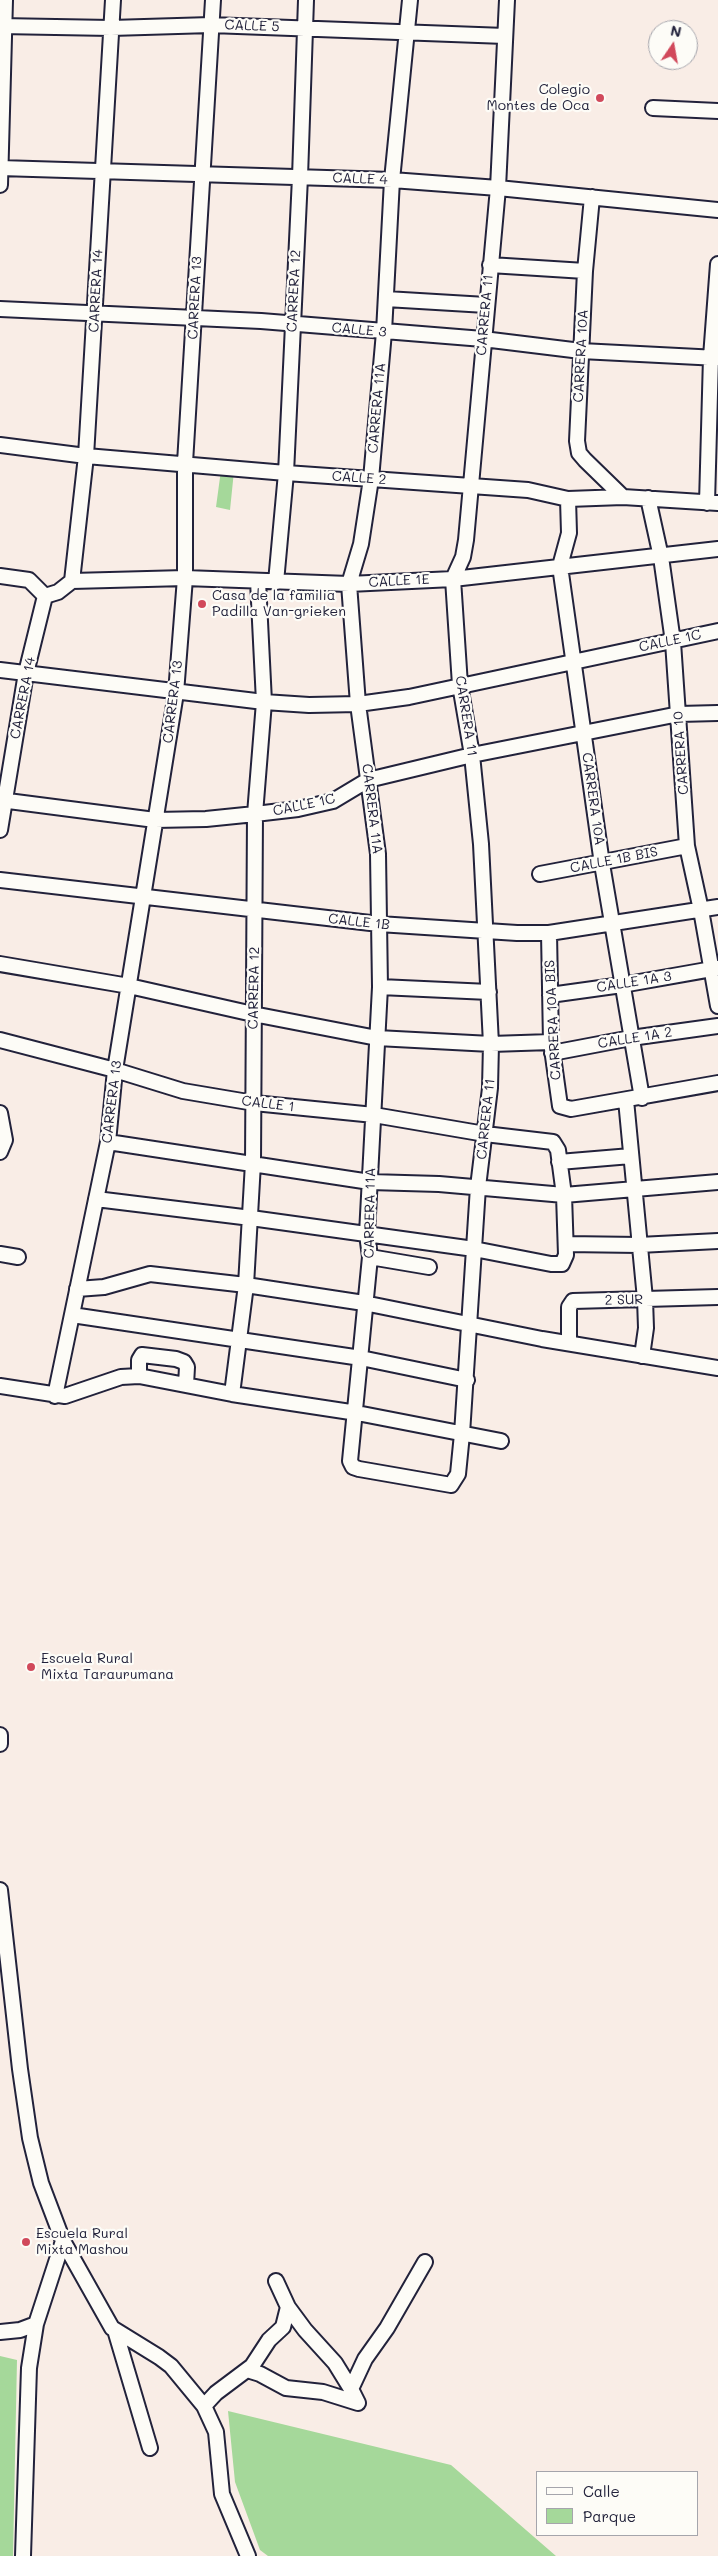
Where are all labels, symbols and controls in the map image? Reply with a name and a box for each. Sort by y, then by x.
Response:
street label: CALLE 5 [224,17,280,35]
north arrow [648,20,698,70]
text: N [669,20,683,41]
place label: Colegio Montes de Oca [487,82,590,114]
marker: Colegio Montes de Oca [594,92,606,104]
street label: CALLE 4 [332,170,388,188]
street label: CARRERA 14 [85,249,107,333]
street label: CARRERA 12 [283,249,305,333]
street label: CARRERA 13 [184,256,206,340]
street label: CARRERA 11 [473,274,497,356]
street label: CARRERA 10A [570,309,592,403]
street label: CALLE 3 [331,319,387,341]
street label: CARRERA 11A [365,362,389,454]
street label: CALLE 2 [331,468,387,488]
street label: CALLE 1E [368,571,430,591]
place label: Casa de la familia Padilla Van-grieken [212,588,346,620]
marker: Casa de la familia Padilla Van-grieken [196,598,208,610]
street label: CALLE 1C [637,626,703,656]
street label: CARRERA 14 [7,656,39,740]
street label: CARRERA 13 [160,660,186,744]
street label: CARRERA 11 [451,675,481,757]
street label: CARRERA 10 [670,711,692,795]
street label: CARRERA 10A [578,752,608,846]
street label: CARRERA 11A [358,763,386,855]
street label: CALLE 1C [271,790,337,820]
street label: CALLE 1B BIS [569,843,659,877]
street label: CALLE 1B [327,910,391,934]
street label: CARRERA 12 [245,946,263,1030]
street label: CARRERA 10A BIS [541,959,565,1081]
street label: CALLE 1A 3 [595,968,673,996]
street label: CALLE 1A 2 [597,1024,673,1052]
street label: CARRERA 13 [99,1060,125,1144]
street label: CARRERA 11 [473,1078,499,1160]
street label: CALLE 1 [241,1092,295,1116]
street label: CARRERA 11A [361,1167,379,1259]
street label: 2 SUR [605,1291,643,1309]
place label: Escuela Rural Mixta Taraurumana [41,1651,174,1684]
marker: Escuela Rural Mixta Taraurumana [25,1661,37,1673]
place label: Escuela Rural Mixta Mashou [36,2226,128,2258]
marker: Escuela Rural Mixta Mashou [20,2236,32,2248]
legend [536,2471,698,2536]
text: Calle [583,2481,620,2501]
text: Parque [583,2506,636,2526]

